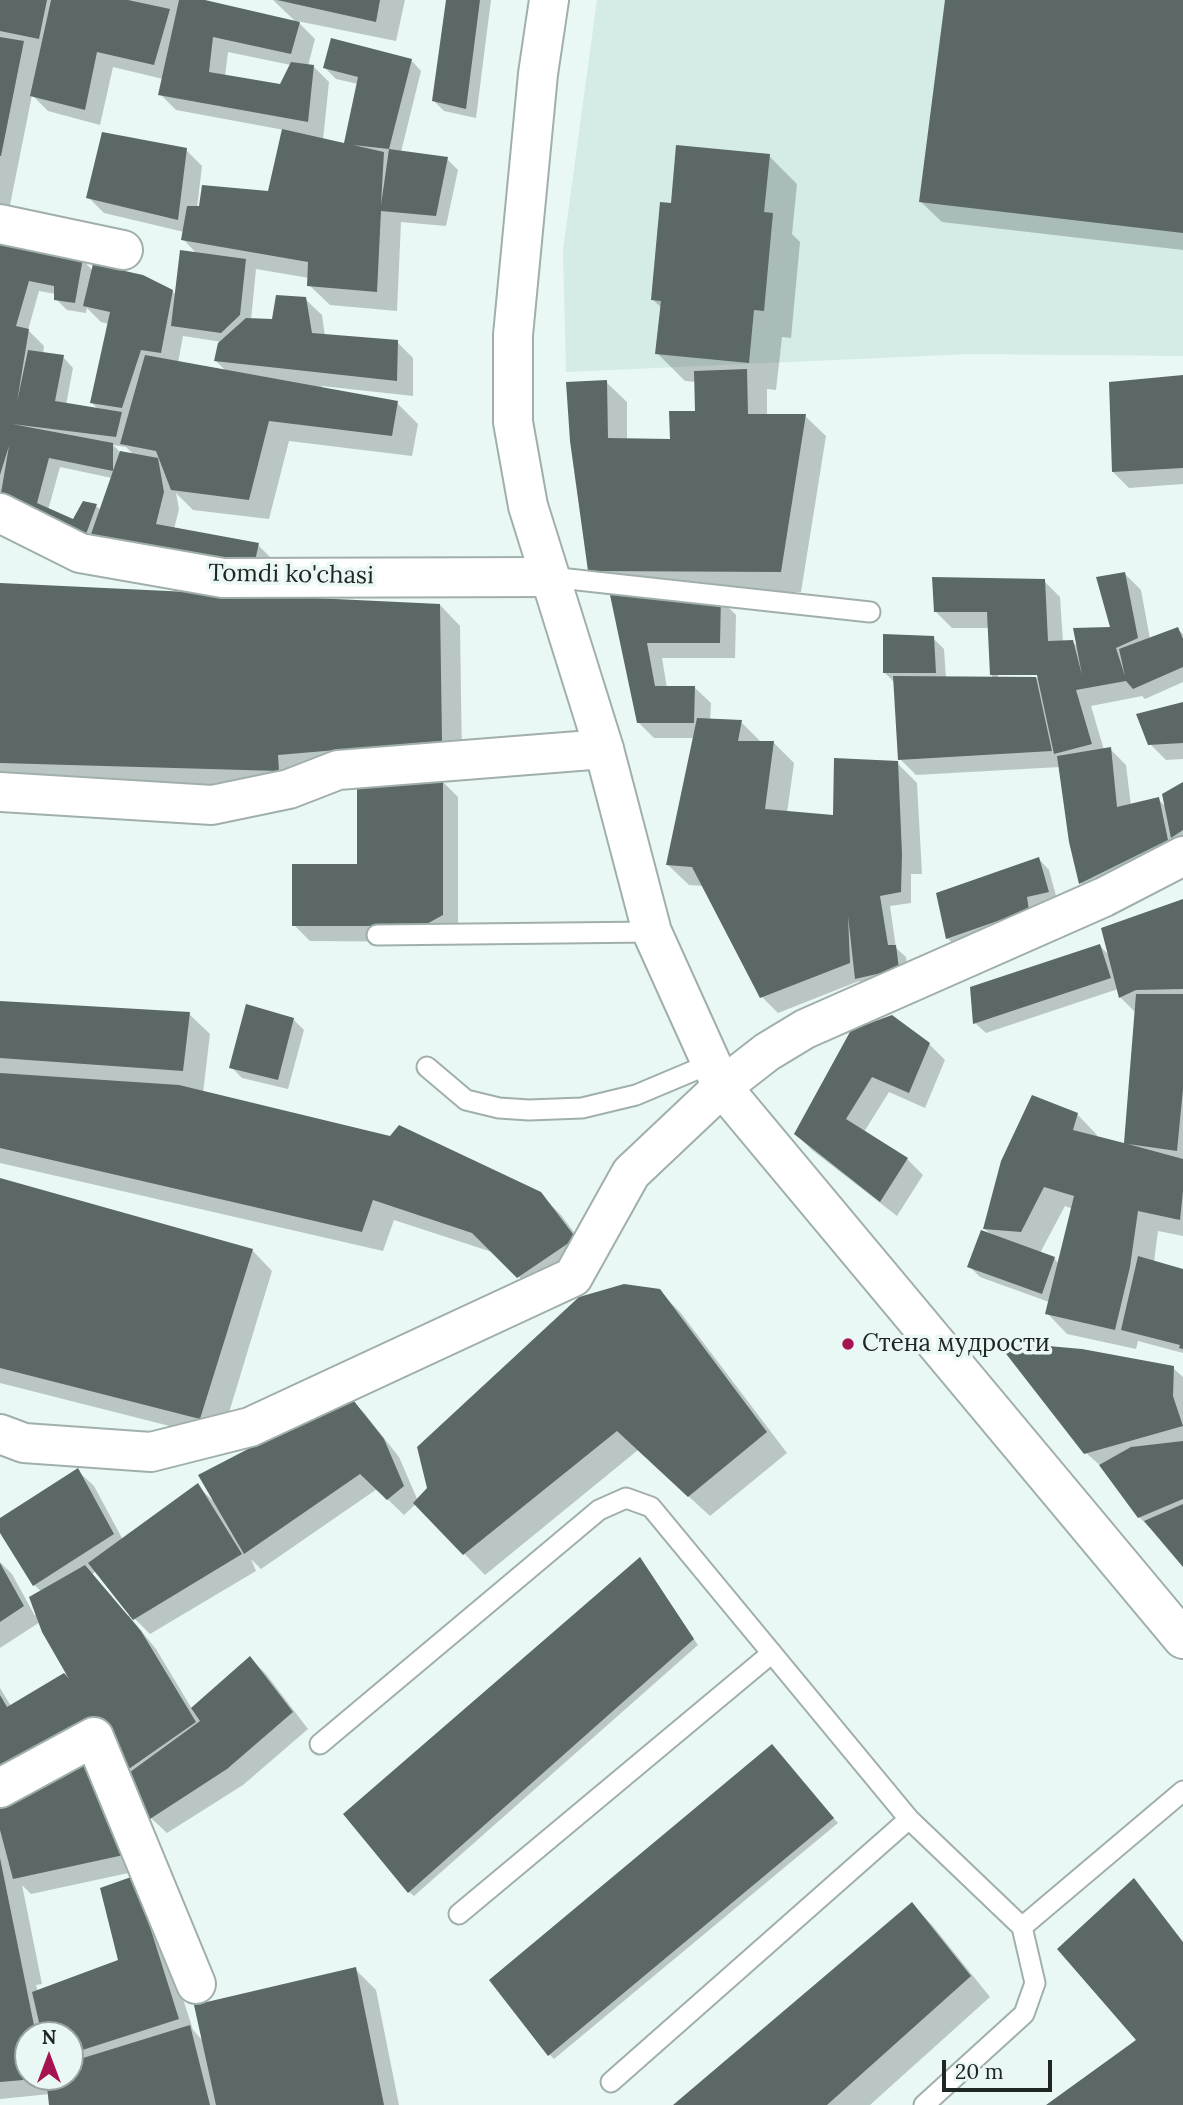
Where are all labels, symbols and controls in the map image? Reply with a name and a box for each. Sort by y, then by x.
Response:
street label: Tomdi ko'chasi [208,559,374,591]
place label: Стена мудрости [862,1330,1050,1358]
marker: Стена мудрости [840,1336,856,1352]
north arrow [14,2021,84,2091]
text: N [42,2025,56,2049]
scale bar [945,2046,1055,2090]
text: 20 m [955,2058,1004,2085]

